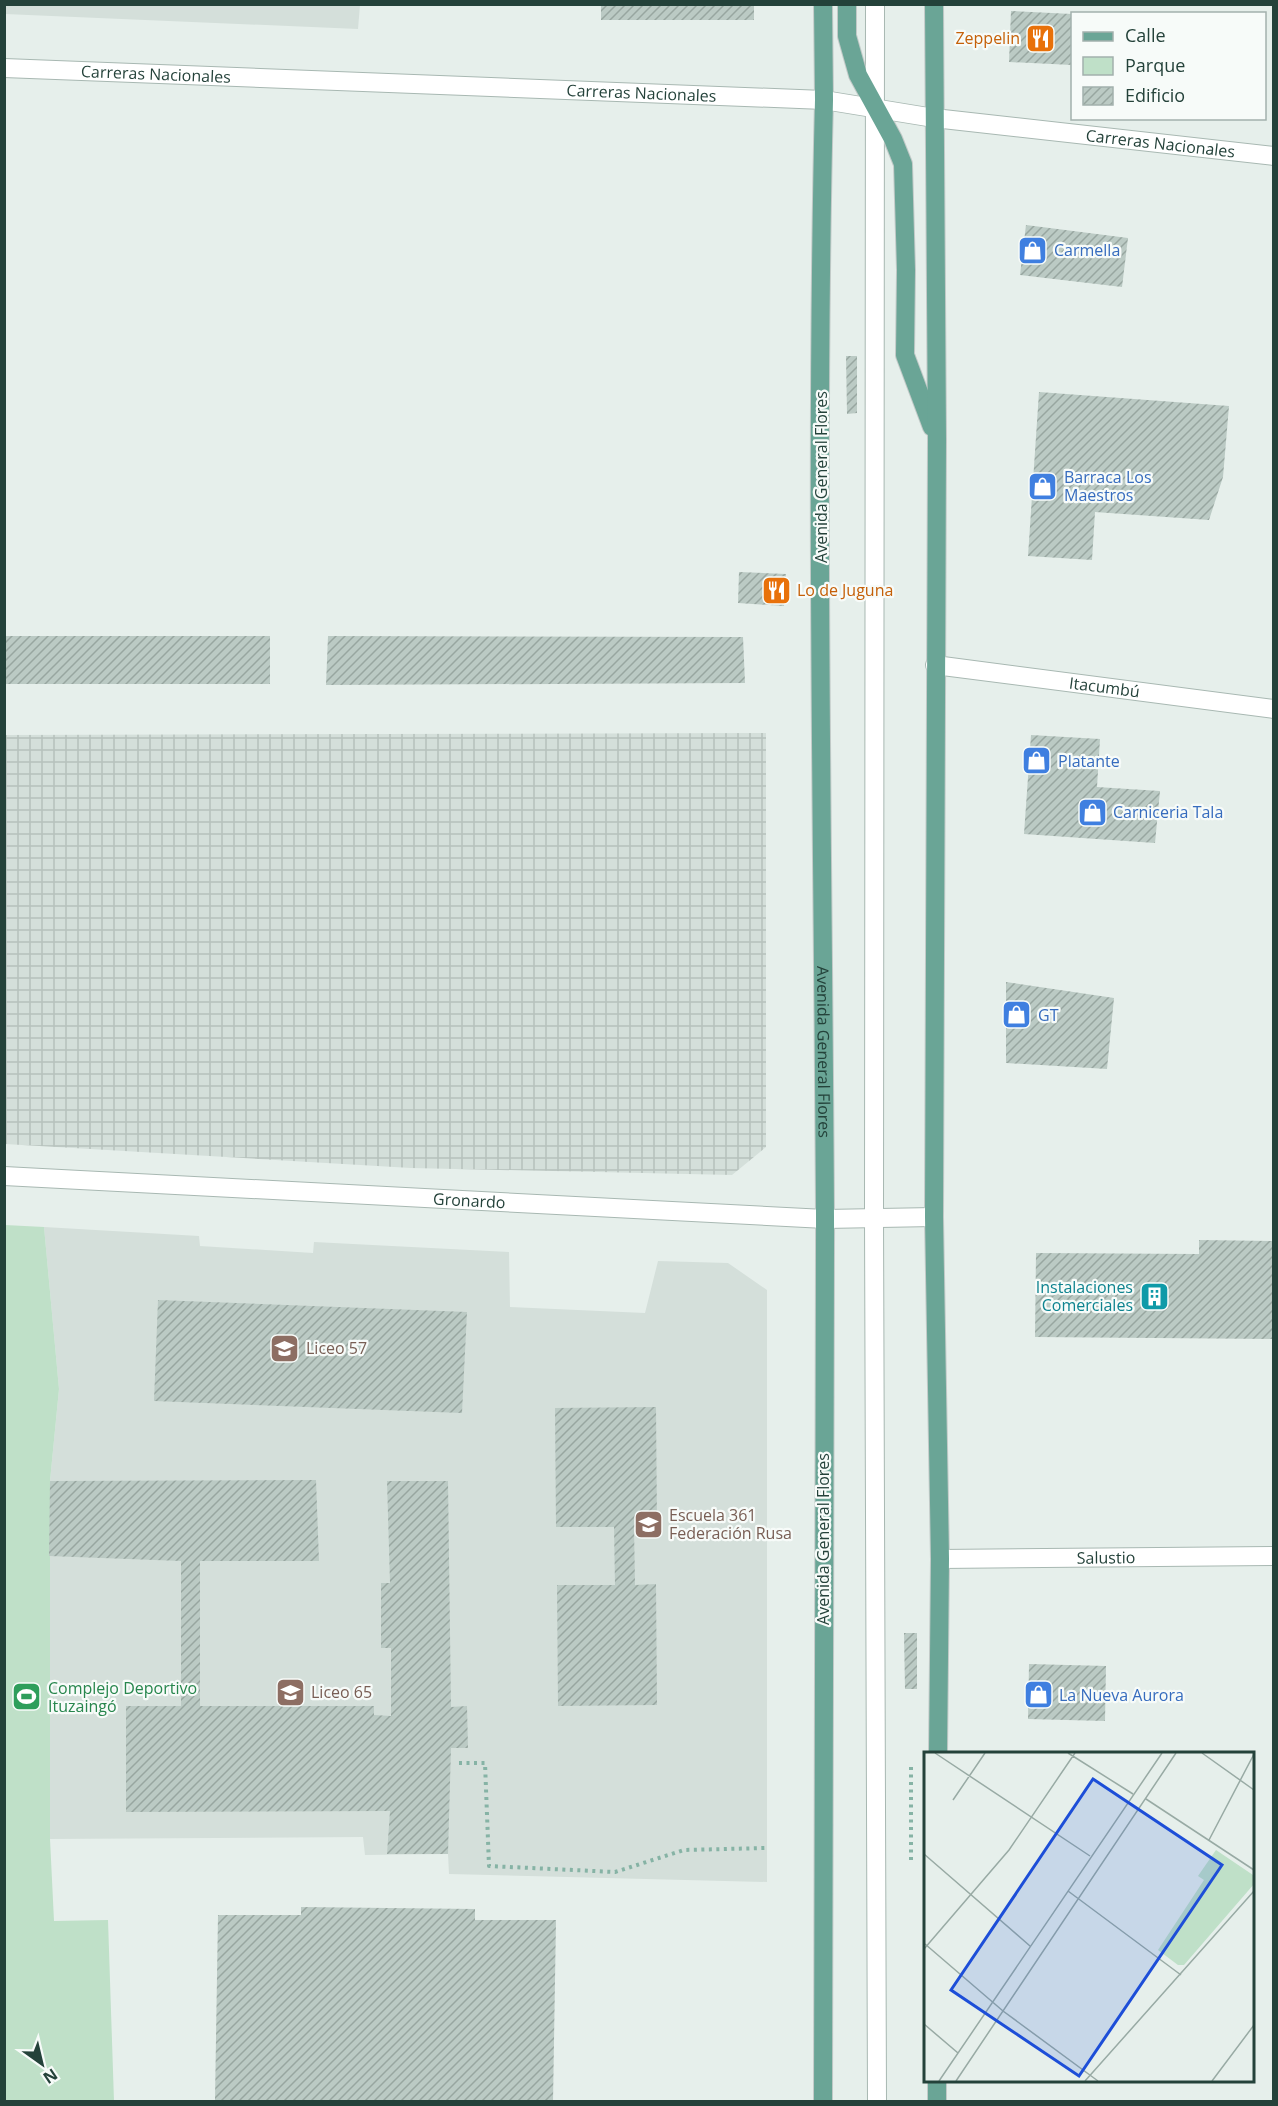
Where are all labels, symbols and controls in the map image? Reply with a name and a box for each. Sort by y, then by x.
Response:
legend [1071,12,1266,120]
restaurant icon: Zeppelin [1025,22,1057,54]
text: Calle [1125,23,1166,47]
place label: Zeppelin [955,27,1020,49]
text: Parque [1125,53,1185,77]
street label: Carreras Nacionales [81,60,231,88]
street label: Carreras Nacionales [566,79,717,107]
text: Edificio [1125,83,1185,107]
street label: Carreras Nacionales [1085,124,1236,163]
shop icon: Carmella [1017,234,1049,266]
place label: Carmella [1054,239,1120,261]
street label: Avenida General Flores [810,391,832,563]
place label: Barraca Los Maestros [1064,466,1152,506]
shop icon: Barraca Los Maestros [1027,470,1059,502]
restaurant icon: Lo de Juguna [760,574,792,606]
place label: Lo de Juguna [797,579,893,601]
street label: Itacumbú [1068,672,1141,702]
shop icon: Platante [1021,745,1053,777]
place label: Platante [1058,750,1120,772]
shop icon: Carniceria Tala [1076,796,1108,828]
place label: Carniceria Tala [1113,801,1223,823]
street label: Avenida General Flores [812,966,835,1138]
shop icon: GT [1001,999,1033,1031]
place label: GT [1038,1004,1059,1026]
street label: Gronardo [433,1187,506,1213]
place label: Instalaciones Comerciales [1036,1276,1133,1316]
building icon: Instalaciones Comerciales [1138,1280,1170,1312]
school or university icon: Liceo 57 [269,1332,301,1364]
place label: Liceo 57 [306,1337,367,1359]
street label: Avenida General Flores [812,1453,834,1625]
place label: Escuela 361 Federación Rusa [669,1504,792,1544]
school or university icon: Escuela 361 Federación Rusa [632,1508,664,1540]
street label: Salustio [1077,1546,1135,1569]
school or university icon: Liceo 65 [274,1676,306,1708]
place label: Complejo Deportivo Ituzaingó [48,1677,197,1717]
shop icon: La Nueva Aurora [1022,1679,1054,1711]
sports icon: Complejo Deportivo Ituzaingó [11,1681,43,1713]
place label: Liceo 65 [311,1681,372,1703]
place label: La Nueva Aurora [1059,1684,1184,1706]
inset map [924,1752,1254,2082]
north arrow [12,2034,72,2094]
text: N [39,2064,62,2089]

